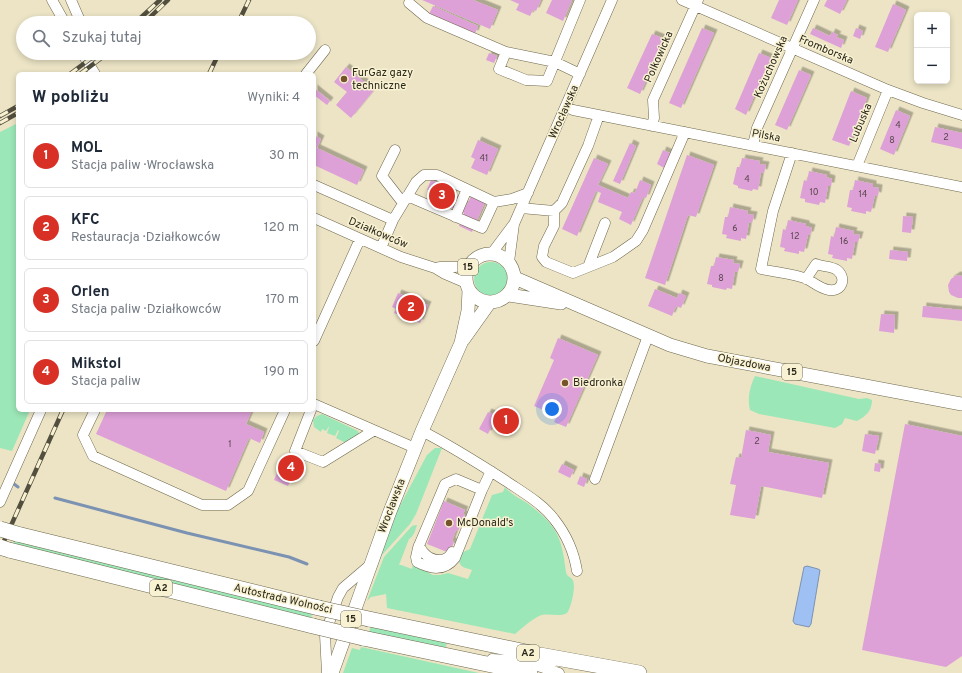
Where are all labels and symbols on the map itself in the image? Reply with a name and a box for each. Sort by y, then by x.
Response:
street label: Polkowicka [641,29,677,85]
street label: Fromborska [797,32,856,68]
street label: Kożuchowska [751,33,791,100]
place label: FurGaz gazy techniczne [352,66,413,93]
marker: FurGaz gazy techniczne [339,74,349,84]
street label: Wrocławska [546,83,582,141]
street label: Lubuska [847,101,876,145]
house number: 4 [895,120,901,131]
street label: Pilska [750,126,782,146]
house number: 2 [943,132,949,143]
house number: 8 [889,135,895,146]
house number: 41 [480,153,488,164]
house number: 4 [744,174,750,185]
pin: 3 [429,181,455,211]
house number: 10 [809,187,819,198]
house number: 14 [859,189,868,200]
street label: Działkowców [346,214,410,252]
house number: 6 [732,223,738,234]
house number: 12 [791,231,799,242]
house number: 16 [840,236,848,247]
road number: 15 [458,259,478,275]
house number: 8 [718,273,724,284]
pin: 2 [398,293,424,323]
street label: Objazdowa [716,351,772,375]
road number: 15 [782,364,802,380]
place label: Biedronka [573,376,623,390]
marker: Biedronka [560,378,570,388]
your location [542,399,562,419]
pin: 1 [493,406,519,436]
house number: 2 [754,436,760,447]
house number: 1 [228,439,232,450]
pin: 4 [278,453,304,483]
street label: Wrocławska [375,477,409,535]
place label: McDonald's [457,516,513,530]
marker: McDonald's [444,518,454,528]
road number: A2 [150,580,172,596]
street label: Autostrada Wolności [232,581,334,617]
road number: 15 [341,611,361,627]
road number: A2 [517,645,539,661]

